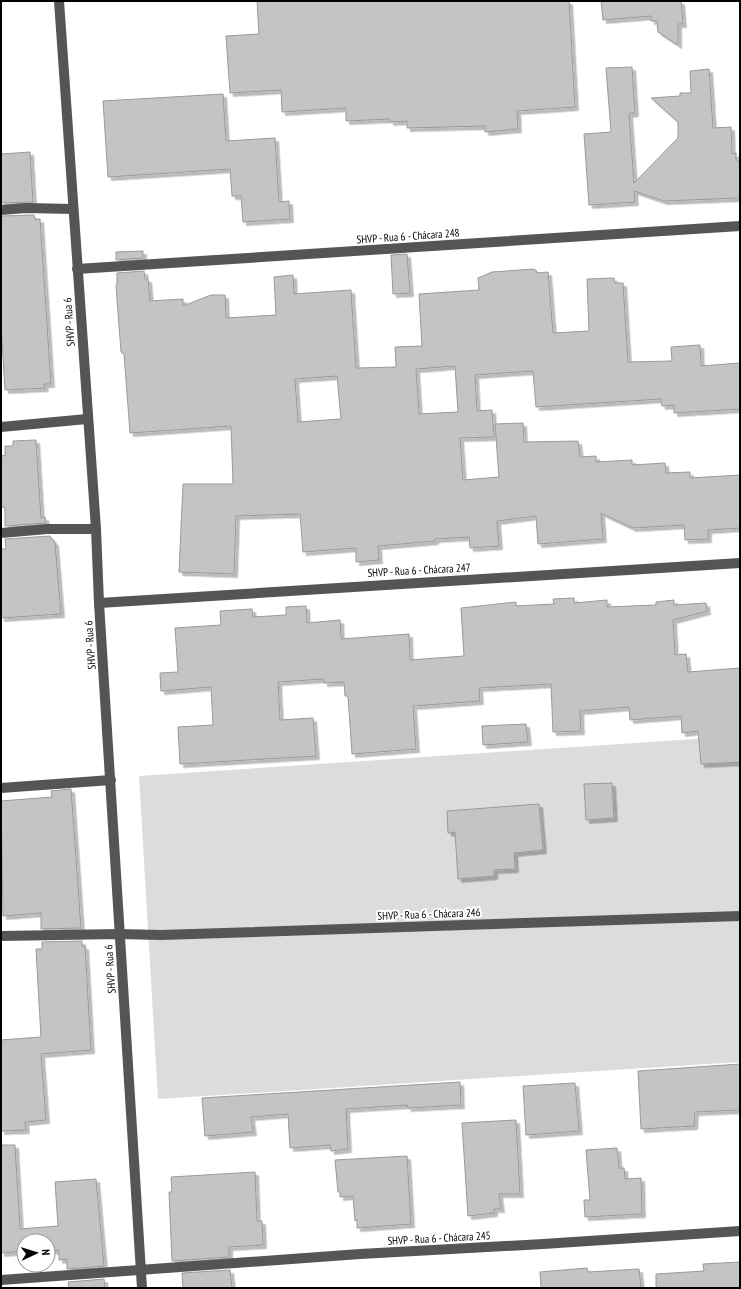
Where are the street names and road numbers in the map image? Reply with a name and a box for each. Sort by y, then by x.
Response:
street label: SHVP - Rua 6 - Chácara 248 [356,225,460,247]
street label: SHVP - Rua 6 [60,297,78,347]
street label: SHVP - Rua 6 - Chácara 247 [367,560,471,580]
street label: SHVP - Rua 6 [81,620,99,670]
street label: SHVP - Rua 6 - Chácara 246 [377,905,481,923]
street label: SHVP - Rua 6 [101,944,119,994]
street label: SHVP - Rua 6 - Chácara 245 [387,1228,491,1248]

